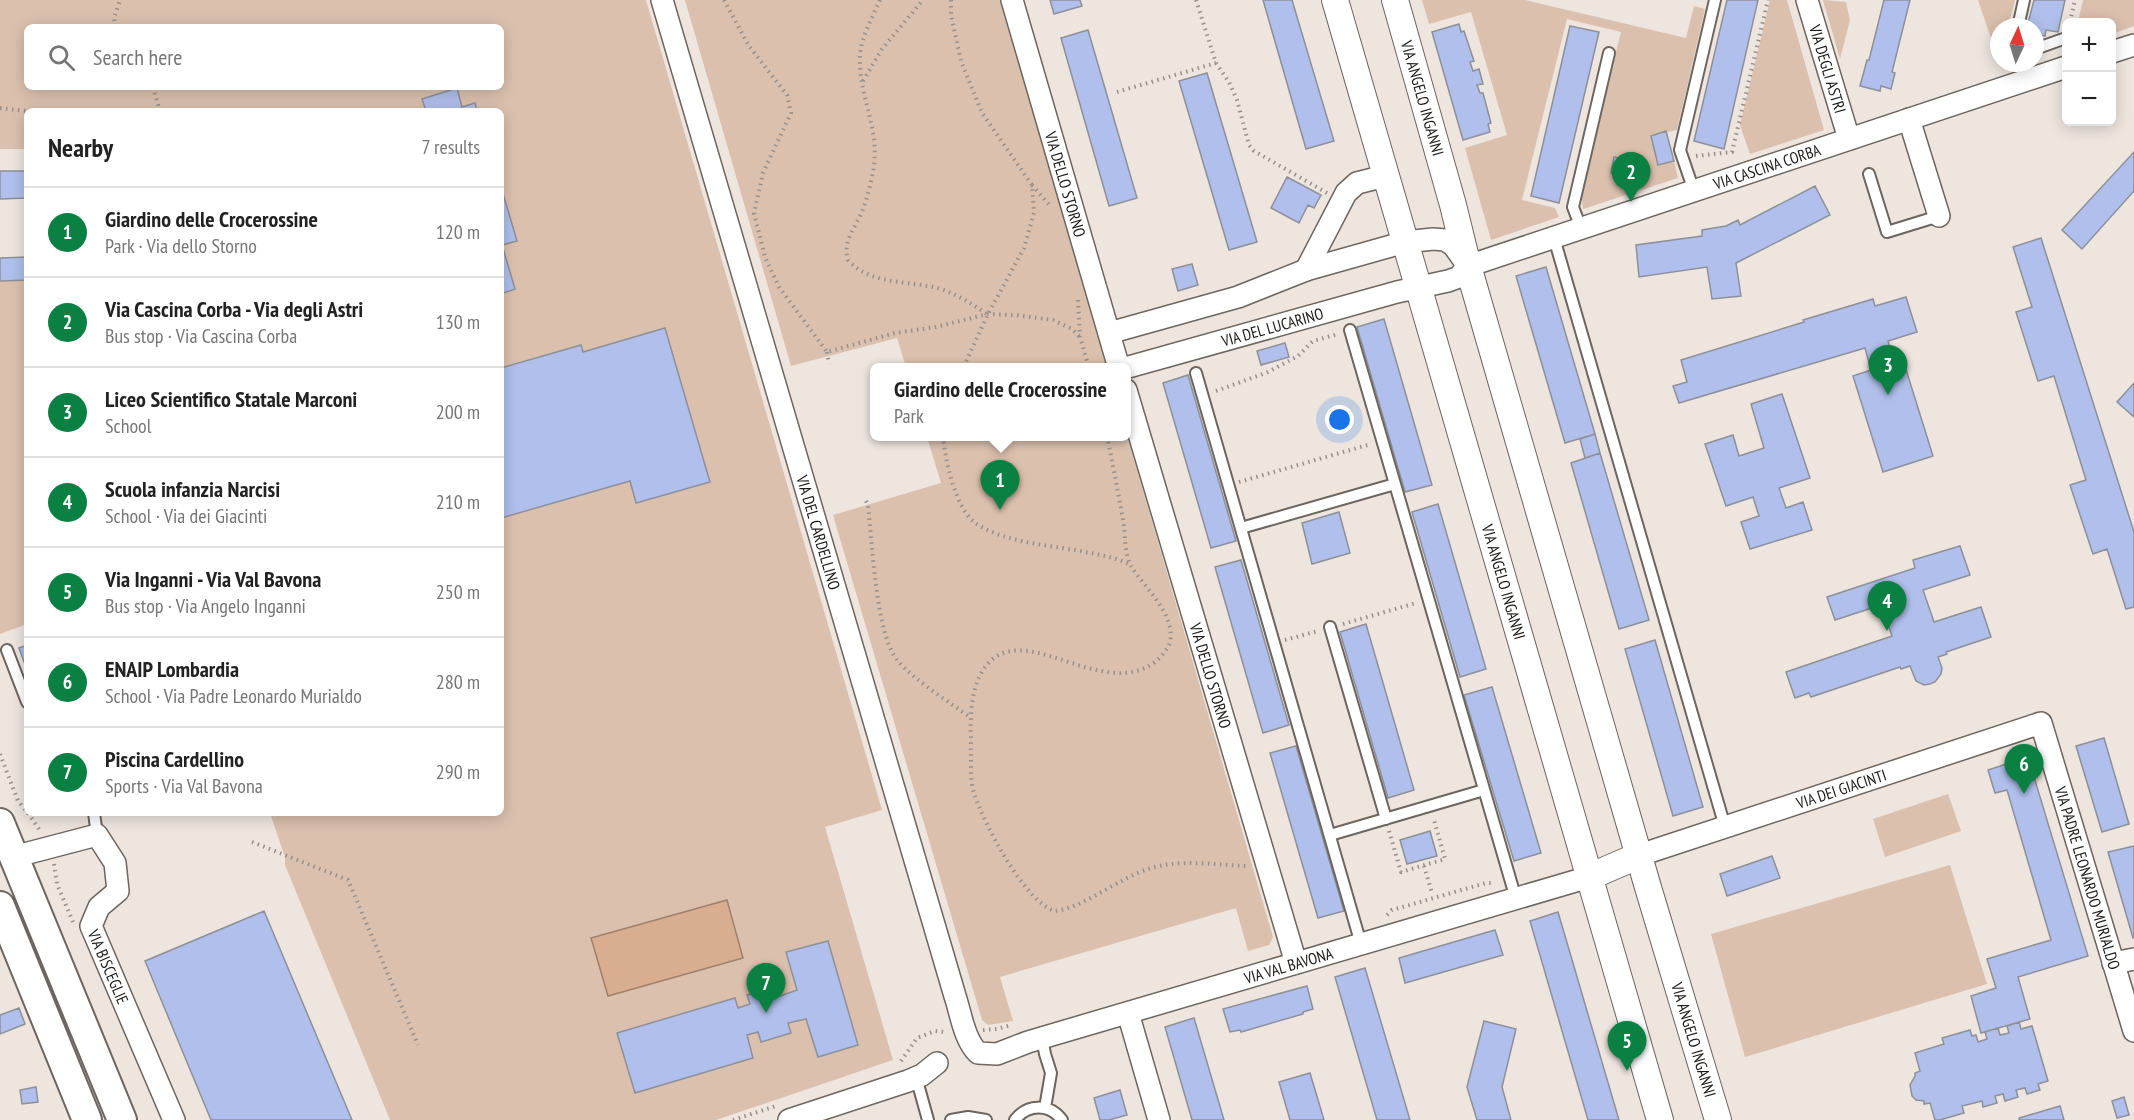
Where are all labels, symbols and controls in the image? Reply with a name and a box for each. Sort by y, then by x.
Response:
north arrow [1990,18,2044,72]
map controls [2062,18,2116,126]
button: + [2062,18,2116,72]
street label: VIA DEGLI ASTRI [1805,21,1851,115]
search box [24,24,504,90]
street label: VIA ANGELO INGANNI [1397,37,1449,158]
icon: search [45,41,78,74]
text: Search here [93,43,182,71]
button: − [2062,72,2116,126]
street label: VIA DELLO STORNO [1041,128,1090,240]
text: Nearby [48,131,113,164]
text: 7 results [422,134,480,160]
street label: VIA CASCINA CORBA [1710,139,1823,194]
pin: 2 [1612,152,1650,202]
text: Giardino delle Crocerossine [105,205,318,233]
text: 1 [63,219,72,245]
text: 120 m [436,219,480,245]
text: Park · Via dello Storno [105,233,257,259]
text: Via Cascina Corba - Via degli Astri [105,295,363,323]
street label: VIA DEL LUCARINO [1218,303,1326,351]
text: 2 [63,309,72,335]
text: 130 m [436,309,480,335]
text: Bus stop · Via Cascina Corba [105,323,297,349]
pin: 3 [1868,346,1908,395]
popup [870,363,1131,441]
text: Giardino delle Crocerossine [894,375,1107,403]
text: Liceo Scientifico Statale Marconi [105,385,357,413]
text: 3 [63,399,72,425]
text: 200 m [436,399,480,425]
text: Park [894,403,924,429]
your location [1325,405,1354,434]
text: School [105,413,151,439]
pin: 1 [980,460,1020,510]
street label: VIA DEL CARDELLINO [792,472,845,592]
text: Scuola infanzia Narcisi [105,475,280,503]
text: 4 [63,489,72,515]
text: 210 m [436,489,480,515]
text: School · Via dei Giacinti [105,503,267,529]
street label: VIA ANGELO INGANNI [1477,521,1530,642]
text: Via Inganni - Via Val Bavona [105,565,321,593]
text: 5 [63,579,72,605]
text: 250 m [436,579,480,605]
pin: 4 [1868,582,1906,631]
text: Bus stop · Via Angelo Inganni [105,593,306,619]
street label: VIA DELLO STORNO [1185,620,1236,731]
text: ENAIP Lombardia [105,655,239,683]
text: 6 [63,669,72,695]
text: 280 m [436,669,480,695]
text: School · Via Padre Leonardo Murialdo [105,683,362,709]
pin: 6 [2004,744,2044,794]
text: Piscina Cardellino [105,745,244,773]
text: 7 [63,759,72,785]
text: 290 m [436,759,480,785]
street label: VIA DEI GIACINTI [1793,765,1889,813]
text: Sports · Via Val Bavona [105,773,263,799]
street label: VIA PADRE LEONARDO MURIALDO [2050,783,2125,972]
street label: VIA BISCEGLIE [83,925,133,1007]
street label: VIA VAL BAVONA [1241,943,1336,988]
pin: 7 [746,964,786,1013]
street label: VIA ANGELO INGANNI [1667,979,1721,1100]
pin: 5 [1608,1022,1646,1071]

